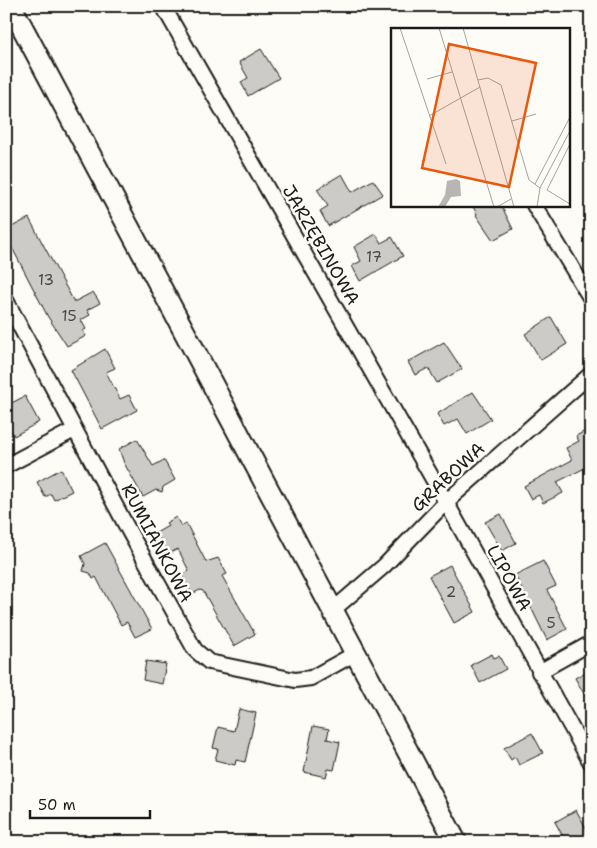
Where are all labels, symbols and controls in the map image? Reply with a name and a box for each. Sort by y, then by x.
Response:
inset map [391,28,570,206]
street label: JARZĘBINOWA [277,181,365,309]
house number: 17 [366,247,382,267]
house number: 13 [38,270,54,290]
house number: 15 [61,306,77,326]
street label: GRABOWA [406,437,490,517]
street label: RUMIANKOWA [116,479,198,607]
street label: LIPOWA [481,541,537,615]
house number: 2 [446,582,456,602]
house number: 5 [546,613,556,633]
scale bar [30,788,150,820]
text: 50 m [38,795,76,815]

